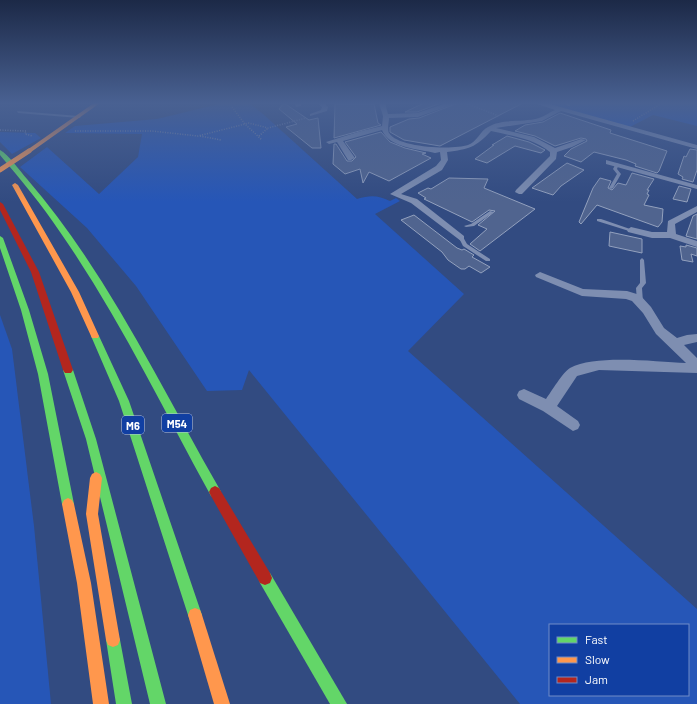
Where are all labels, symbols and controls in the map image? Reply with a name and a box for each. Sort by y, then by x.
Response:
road number: M54 [162,414,192,432]
road number: M6 [122,416,144,434]
legend [549,624,689,696]
text: Fast [585,632,608,646]
text: Slow [585,652,610,666]
text: Jam [585,672,608,686]

